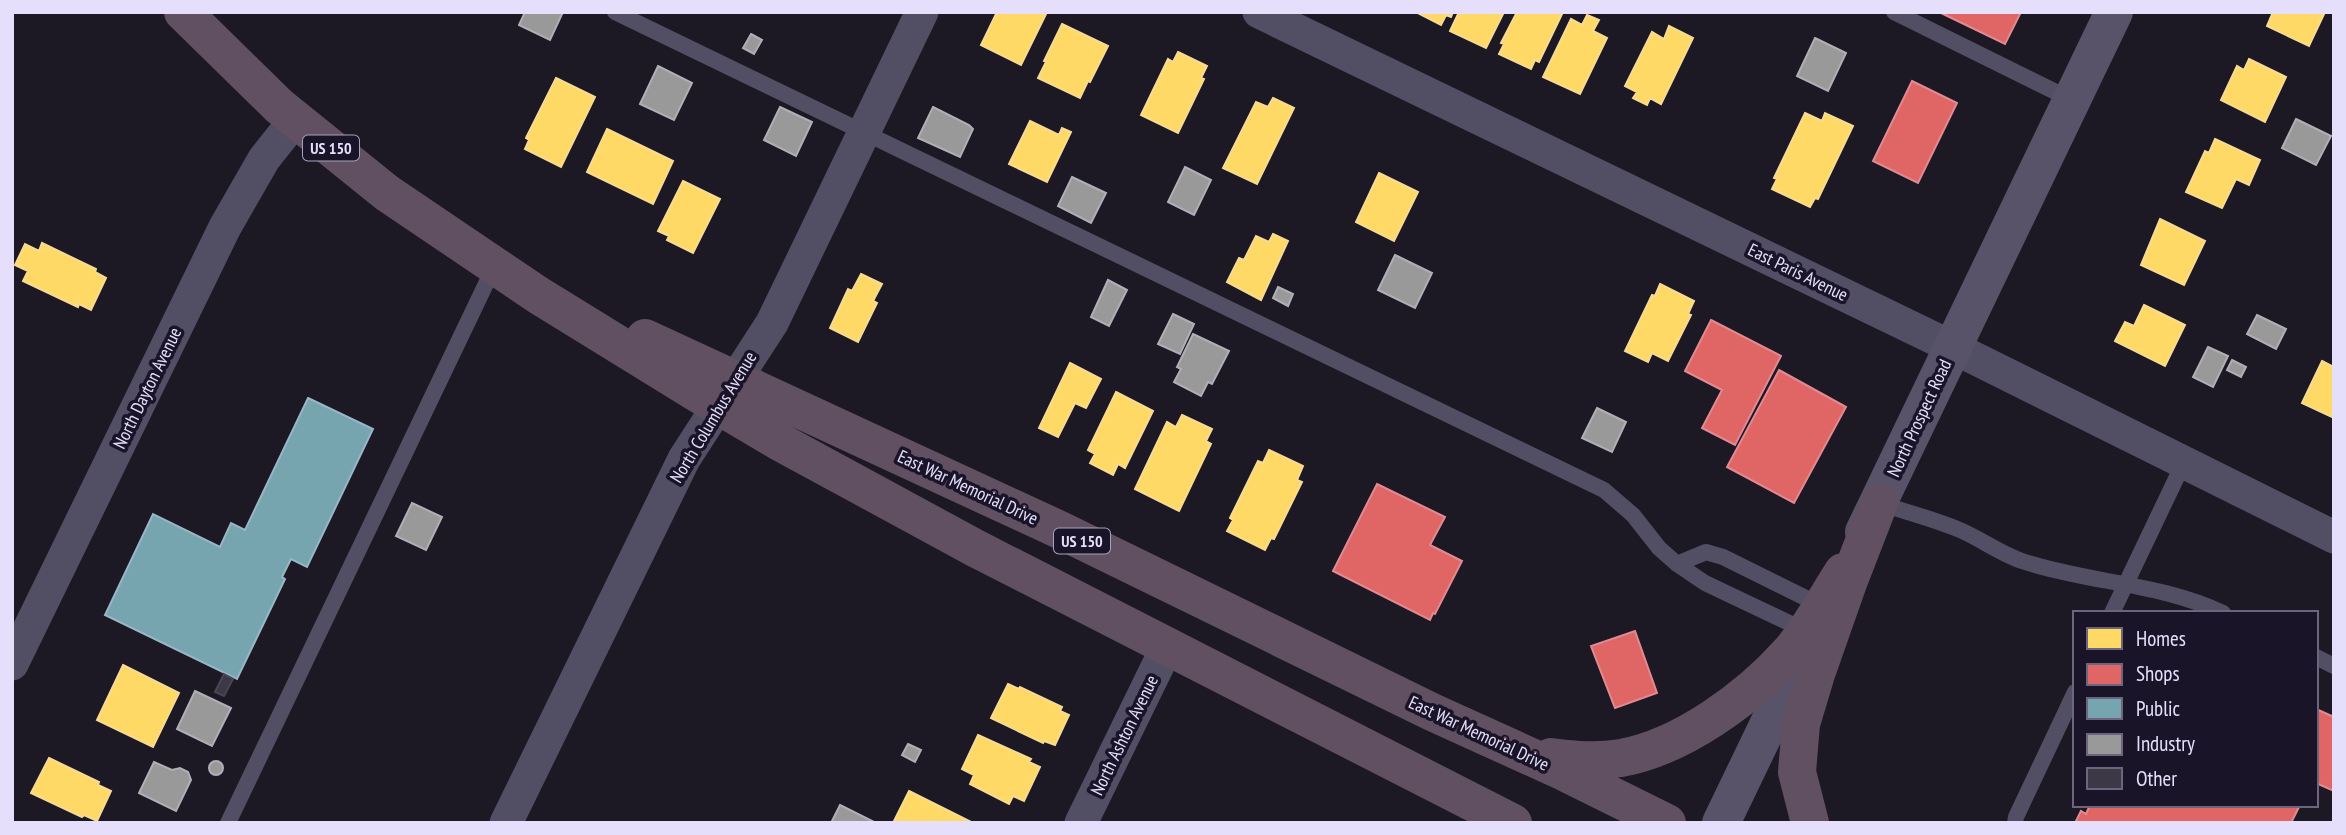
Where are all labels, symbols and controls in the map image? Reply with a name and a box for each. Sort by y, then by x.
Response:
road number: US 150 [303,136,359,160]
street label: East Paris Avenue [1744,238,1852,306]
street label: North Dayton Avenue [108,324,186,452]
street label: North Columbus Avenue [665,347,761,487]
street label: North Prospect Road [1882,356,1956,480]
street label: East War Memorial Drive [894,444,1042,530]
road number: US 150 [1054,528,1110,554]
legend [2073,611,2318,807]
text: Homes [2136,625,2186,652]
text: Shops [2136,660,2180,687]
street label: North Ashton Avenue [1085,671,1163,799]
street label: East War Memorial Drive [1405,690,1553,776]
text: Public [2136,695,2181,722]
text: Industry [2136,730,2195,757]
text: Other [2136,765,2177,792]

